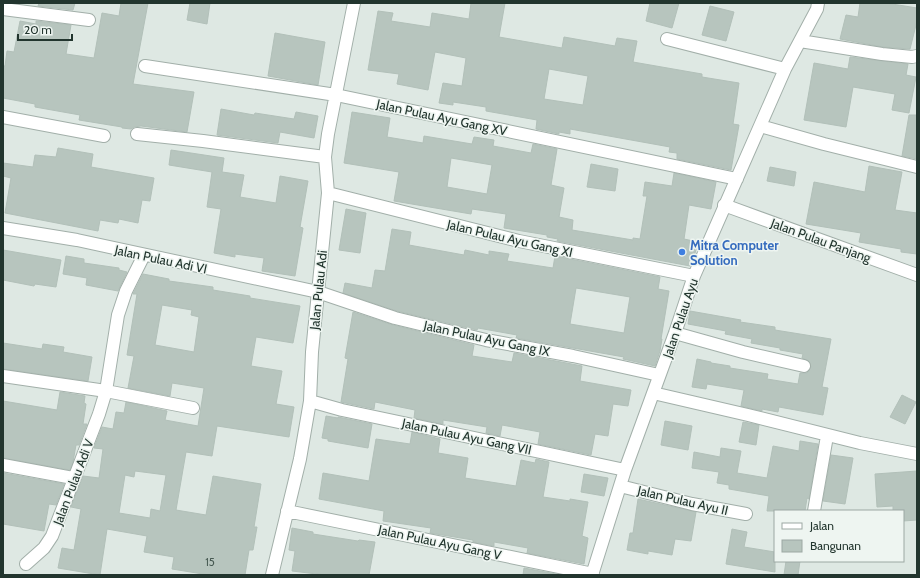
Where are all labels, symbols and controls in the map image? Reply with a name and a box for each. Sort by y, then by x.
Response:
scale bar [18,16,72,42]
text: 20 m [24,22,52,37]
street label: Jalan Pulau Ayu Gang XV [374,95,509,139]
street label: Jalan Pulau Panjang [767,214,874,267]
street label: Jalan Pulau Ayu Gang XI [445,216,574,260]
place label: Mitra Computer Solution [690,237,779,268]
street label: Jalan Pulau Adi VI [112,241,209,277]
marker: Mitra Computer Solution [677,247,687,257]
street label: Jalan Pulau Adi [306,249,330,332]
street label: Jalan Pulau Ayu [659,276,701,361]
street label: Jalan Pulau Ayu Gang IX [421,317,552,359]
street label: Jalan Pulau Ayu Gang VII [400,414,533,458]
street label: Jalan Pulau Adi V [49,437,97,528]
street label: Jalan Pulau Ayu II [635,482,730,518]
legend [774,510,904,562]
text: Jalan [809,518,834,533]
street label: Jalan Pulau Ayu Gang V [376,521,503,563]
text: Bangunan [810,538,861,553]
house number: 15 [205,555,215,569]

